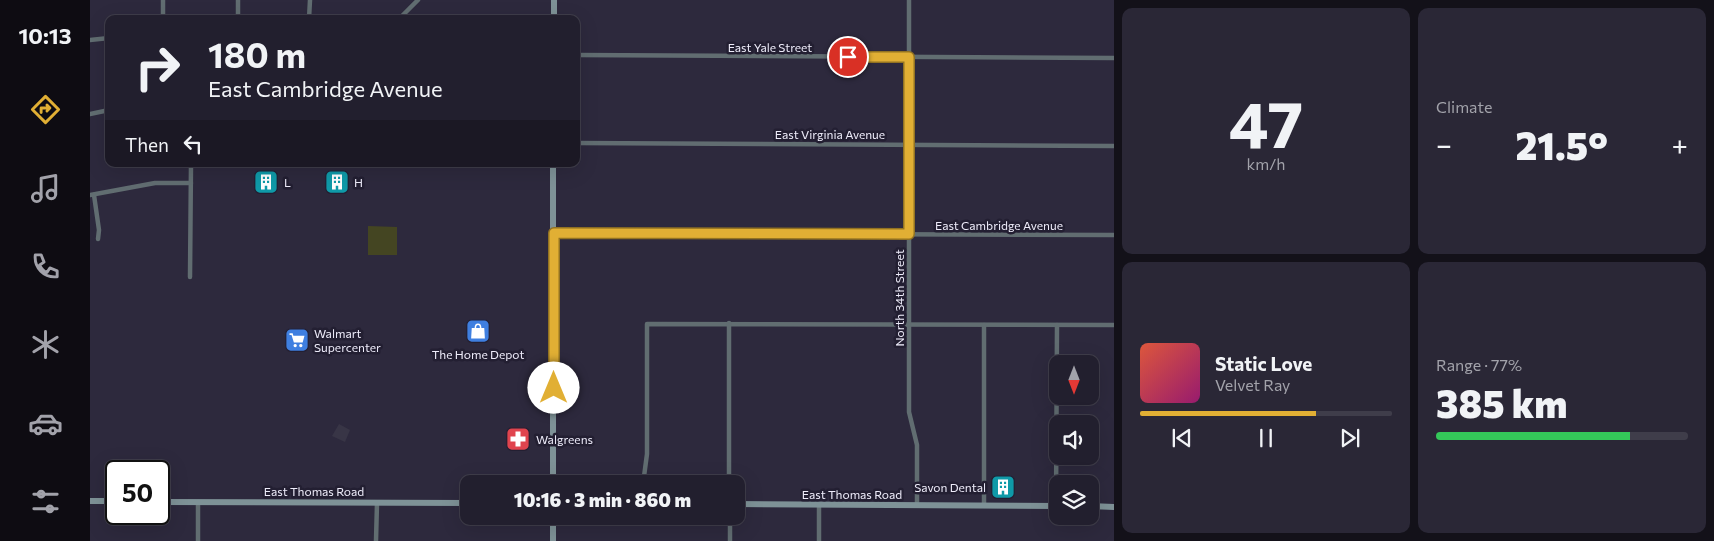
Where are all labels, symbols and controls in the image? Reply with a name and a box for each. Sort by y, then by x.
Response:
text: 10:13 [18,22,72,49]
text: 180 m [208,32,306,75]
icon: right [125,35,190,100]
pin [827,36,869,78]
street label: East Yale Street [728,40,812,54]
icon: arrive [834,43,862,71]
text: East Cambridge Avenue [208,75,443,102]
text: 47 [1229,82,1303,161]
icon: directions [28,92,63,127]
text: Climate [1436,97,1492,116]
text: 21.5° [1515,121,1608,168]
street label: East Virginia Avenue [775,127,885,141]
text: − [1436,127,1452,161]
text: + [1672,127,1688,161]
icon: left [179,130,207,158]
text: Then [125,133,169,156]
text: km/h [1247,154,1285,173]
building icon: L [253,169,279,195]
building icon: H [324,169,350,195]
icon: music [28,171,63,206]
place label: L [284,175,291,189]
place label: H [354,175,363,189]
street label: East Cambridge Avenue [935,218,1063,232]
icon: phone [28,249,63,284]
street label: North 34th Street [892,249,906,347]
shop icon: The Home Depot [465,318,491,344]
place label: Walmart Supercenter [314,326,381,354]
icon: climate [28,327,63,362]
supermarket icon: Walmart Supercenter [284,327,310,353]
place label: The Home Depot [432,347,524,361]
text: Static Love [1215,352,1312,375]
north arrow [1049,355,1099,405]
map controls [1049,355,1099,525]
text: Range · 77% [1436,355,1522,374]
position arrow [527,361,579,413]
text: Velvet Ray [1215,375,1290,394]
text: 385 km [1436,379,1567,426]
icon: car [28,406,63,441]
button: sound [1049,415,1099,465]
icon: previous [1168,424,1196,452]
icon: pause [1252,424,1280,452]
icon: next [1336,424,1364,452]
pharmacy icon: Walgreens [505,426,531,452]
place label: Walgreens [536,432,593,446]
speed limit sign: 50 [105,460,170,525]
building icon: Savon Dental [990,474,1016,500]
button: layers [1049,475,1099,525]
place label: Savon Dental [914,480,986,494]
icon: filters [28,484,63,519]
street label: East Thomas Road [264,484,364,498]
street label: East Thomas Road [802,487,902,501]
text: 10:16 · 3 min · 860 m [514,488,691,511]

